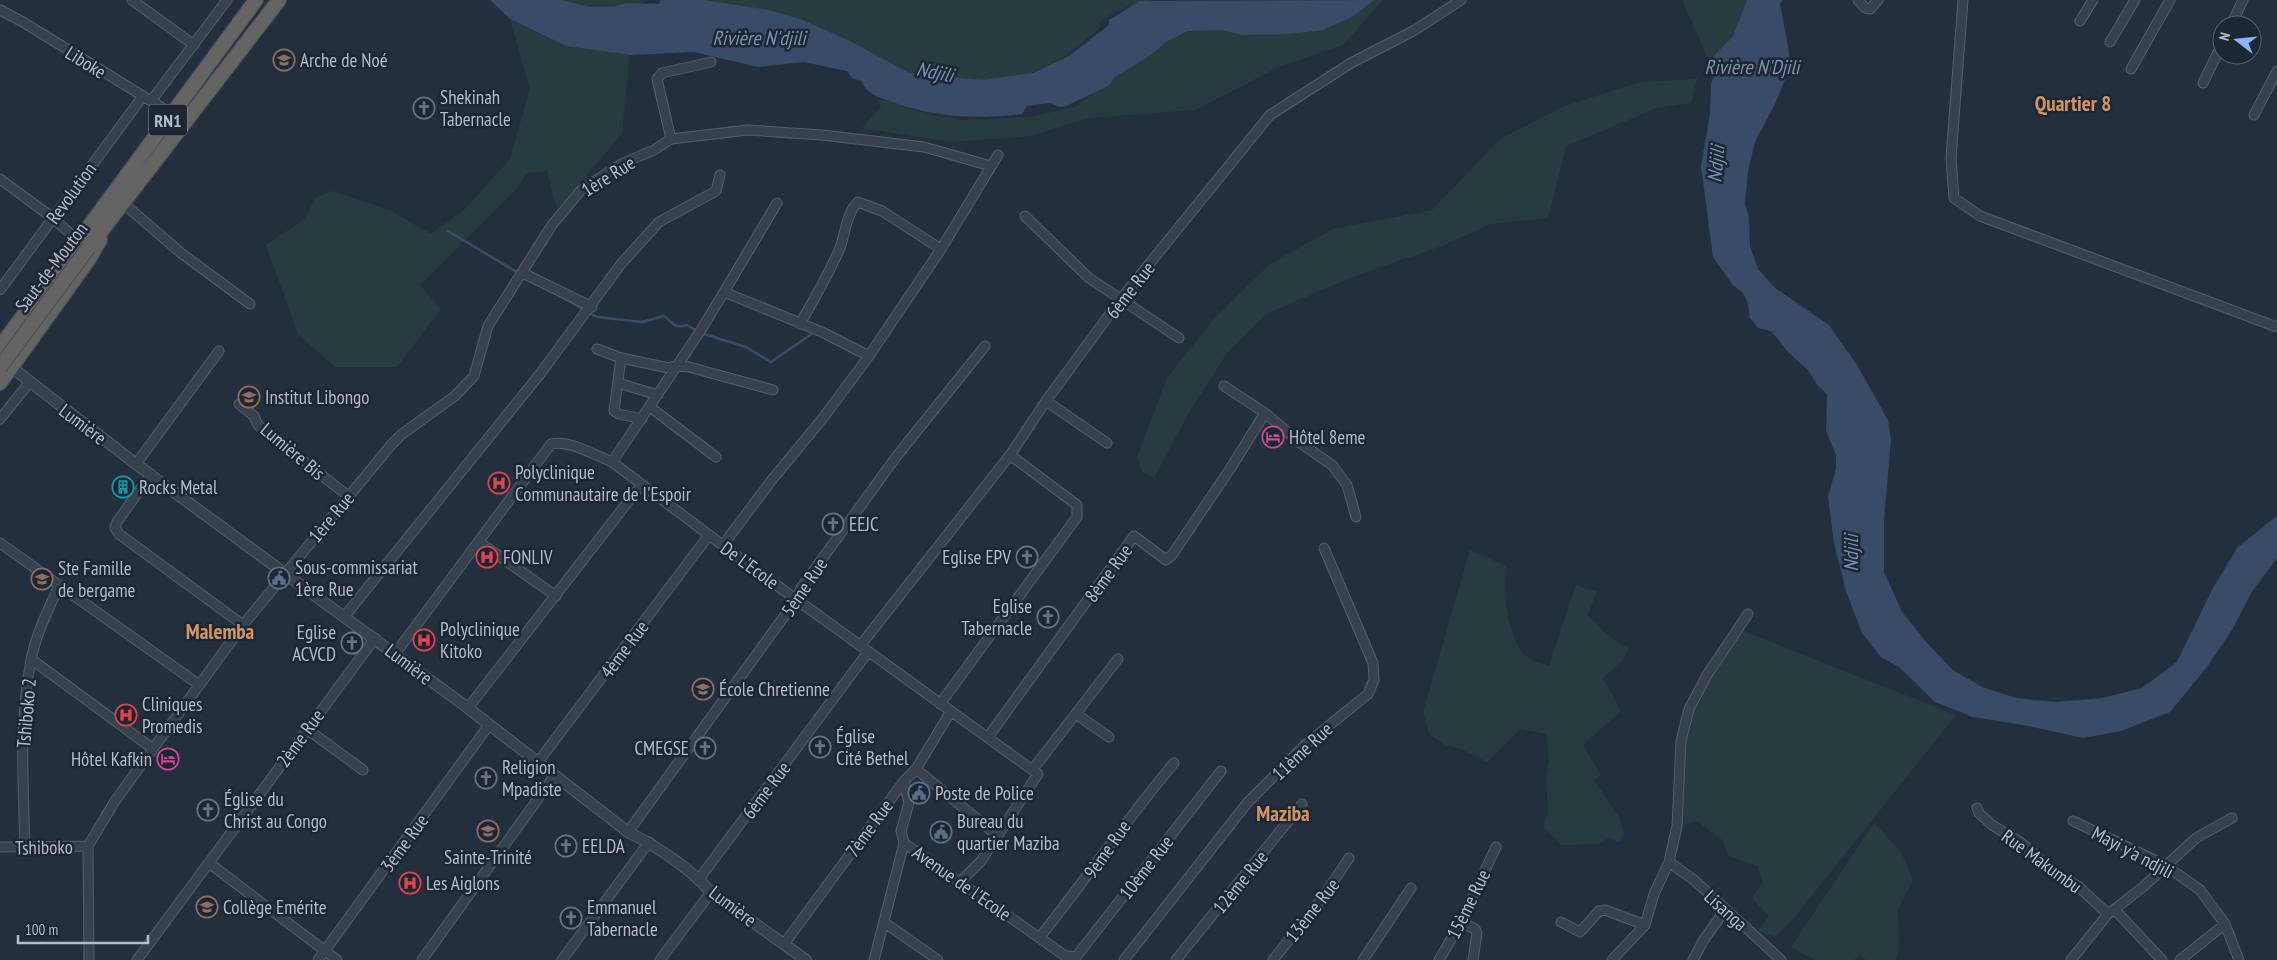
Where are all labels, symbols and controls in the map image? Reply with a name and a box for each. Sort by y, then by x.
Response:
north arrow [2212,15,2262,65]
water label: Rivière N'djili [713,25,808,51]
text: N [2215,30,2234,43]
street label: Liboke [61,40,111,84]
school or university icon: Arche de Noé [272,48,296,72]
place label: Arche de Noé [300,48,388,72]
water label: Rivière N'Djili [1705,54,1802,80]
water label: Ndjili [914,56,958,89]
place label: Shekinah Tabernacle [440,85,511,131]
district label: Quartier 8 [2035,90,2111,117]
church icon: Shekinah Tabernacle [412,96,436,120]
road number: RN1 [149,104,187,136]
water label: Ndjili [1701,142,1731,184]
street label: 1ère Rue [577,150,639,202]
street label: Revolution [41,158,101,228]
street label: Saut-de-Mouton [9,217,93,317]
street label: 6ème Rue [1100,257,1160,323]
school or university icon: Institut Libongo [237,385,261,409]
place label: Institut Libongo [265,385,369,409]
street label: Lumière [55,398,112,450]
street label: Lumière Bis [256,417,330,485]
hotel icon: Hôtel 8eme [1261,425,1285,449]
place label: Hôtel 8eme [1289,425,1366,449]
place label: Polyclinique Communautaire de l'Espoir [515,460,692,506]
hospital icon: Polyclinique Communautaire de l'Espoir [487,471,511,495]
building icon: Rocks Metal [111,475,135,499]
place label: Rocks Metal [139,475,218,499]
street label: 1ère Rue [303,487,359,547]
church icon: EEJC [821,512,845,536]
place label: EEJC [849,512,879,536]
water label: Ndjili [1838,532,1864,572]
street label: De L'Ecole [716,536,784,594]
street label: 8ème Rue [1079,539,1137,607]
hospital icon: FONLIV [475,545,499,569]
place label: FONLIV [503,545,553,569]
place label: Eglise EPV [942,545,1011,569]
church icon: Eglise EPV [1015,545,1039,569]
street label: 5ème Rue [776,553,832,621]
place label: Sous-commissariat 1ère Rue [295,555,418,601]
place label: Ste Famille de bergame [58,556,136,602]
public building icon: Sous-commissariat 1ère Rue [267,566,291,590]
school or university icon: Ste Famille de bergame [30,567,54,591]
place label: Eglise Tabernacle [961,594,1032,640]
church icon: Eglise Tabernacle [1036,605,1060,629]
street label: 4ème Rue [595,615,653,683]
place label: Polyclinique Kitoko [440,617,520,663]
district label: Malemba [186,618,255,645]
place label: Eglise ACVCD [292,620,336,666]
hospital icon: Polyclinique Kitoko [412,628,436,652]
church icon: Eglise ACVCD [340,631,364,655]
street label: Lumière [381,638,438,690]
street label: Tshiboko 2 [11,677,41,749]
school or university icon: École Chretienne [691,677,715,701]
place label: École Chretienne [719,677,830,701]
place label: Cliniques Promedis [142,692,202,738]
hospital icon: Cliniques Promedis [114,703,138,727]
street label: 2ème Rue [271,704,329,772]
street label: 11ème Rue [1267,717,1338,785]
place label: Église Cité Bethel [836,724,909,770]
church icon: Église Cité Bethel [808,735,832,759]
place label: CMEGSE [634,736,689,760]
church icon: CMEGSE [693,736,717,760]
place label: Hôtel Kafkin [71,747,152,771]
hotel icon: Hôtel Kafkin [156,747,180,771]
place label: Religion Mpadiste [502,755,562,801]
street label: 6ème Rue [737,756,795,824]
church icon: Religion Mpadiste [474,766,498,790]
public building icon: Poste de Police [907,781,931,805]
place label: Poste de Police [935,781,1034,805]
place label: Église du Christ au Congo [224,787,327,833]
street label: 7ème Rue [840,794,898,862]
church icon: Église du Christ au Congo [196,798,220,822]
district label: Maziba [1256,800,1310,827]
street label: 3ème Rue [375,809,433,877]
place label: Bureau du quartier Maziba [957,809,1060,855]
street label: 9ème Rue [1078,815,1136,883]
school or university icon: Sainte-Trinité [476,819,500,843]
public building icon: Bureau du quartier Maziba [929,820,953,844]
street label: Mayi y'a ndjili [2088,820,2178,884]
street label: Rue Makumbu [1997,824,2087,898]
street label: 10ème Rue [1114,830,1178,904]
street label: Tshiboko [15,834,73,860]
church icon: EELDA [554,834,578,858]
place label: EELDA [582,834,625,858]
street label: Avenue de l'Ecole [908,840,1016,926]
place label: Sainte-Trinité [444,845,532,869]
street label: 12ème Rue [1207,845,1273,918]
street label: 15ème Rue [1441,865,1495,943]
hospital icon: Les Aiglons [398,871,422,895]
place label: Les Aiglons [426,871,500,895]
street label: 13ème Rue [1280,873,1344,947]
street label: Lumière [705,880,762,932]
street label: Lisanga [1699,884,1753,936]
school or university icon: Collège Emérite [195,895,219,919]
place label: Collège Emérite [223,895,327,919]
place label: Emmanuel Tabernacle [587,895,658,941]
church icon: Emmanuel Tabernacle [559,906,583,930]
scale bar [18,912,148,944]
text: 100 m [25,920,58,939]

